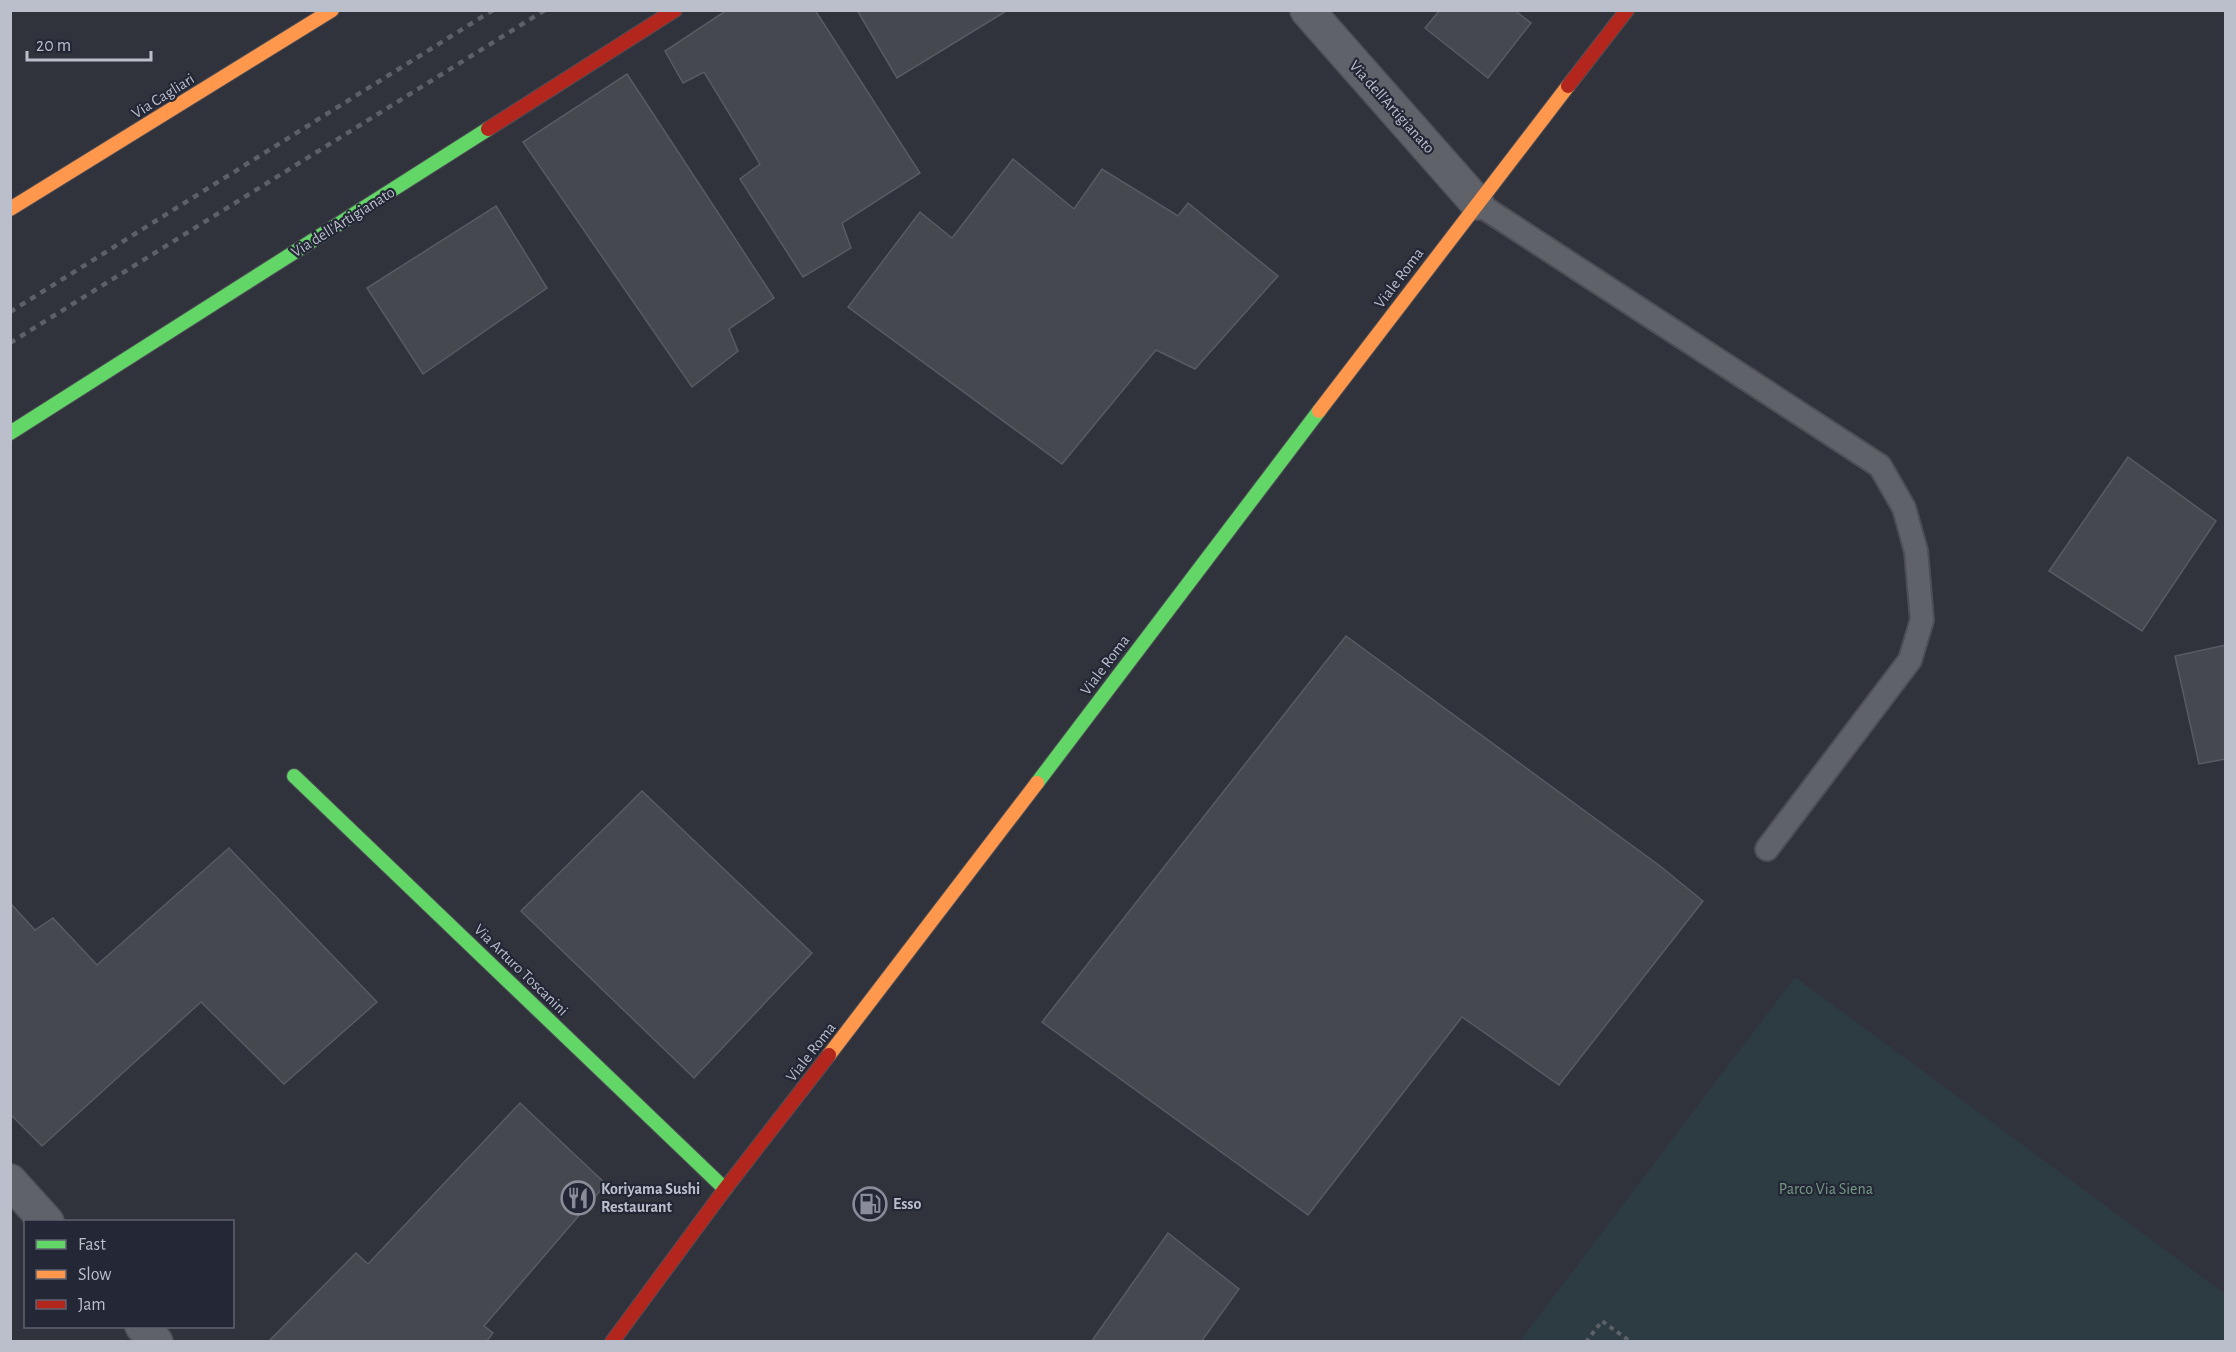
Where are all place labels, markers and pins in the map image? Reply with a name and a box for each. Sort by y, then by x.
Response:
restaurant icon: Koriyama Sushi Restaurant [560,1180,596,1216]
place label: Koriyama Sushi Restaurant [601,1181,700,1215]
fuel station icon: Esso [852,1186,888,1222]
place label: Esso [893,1196,921,1212]

